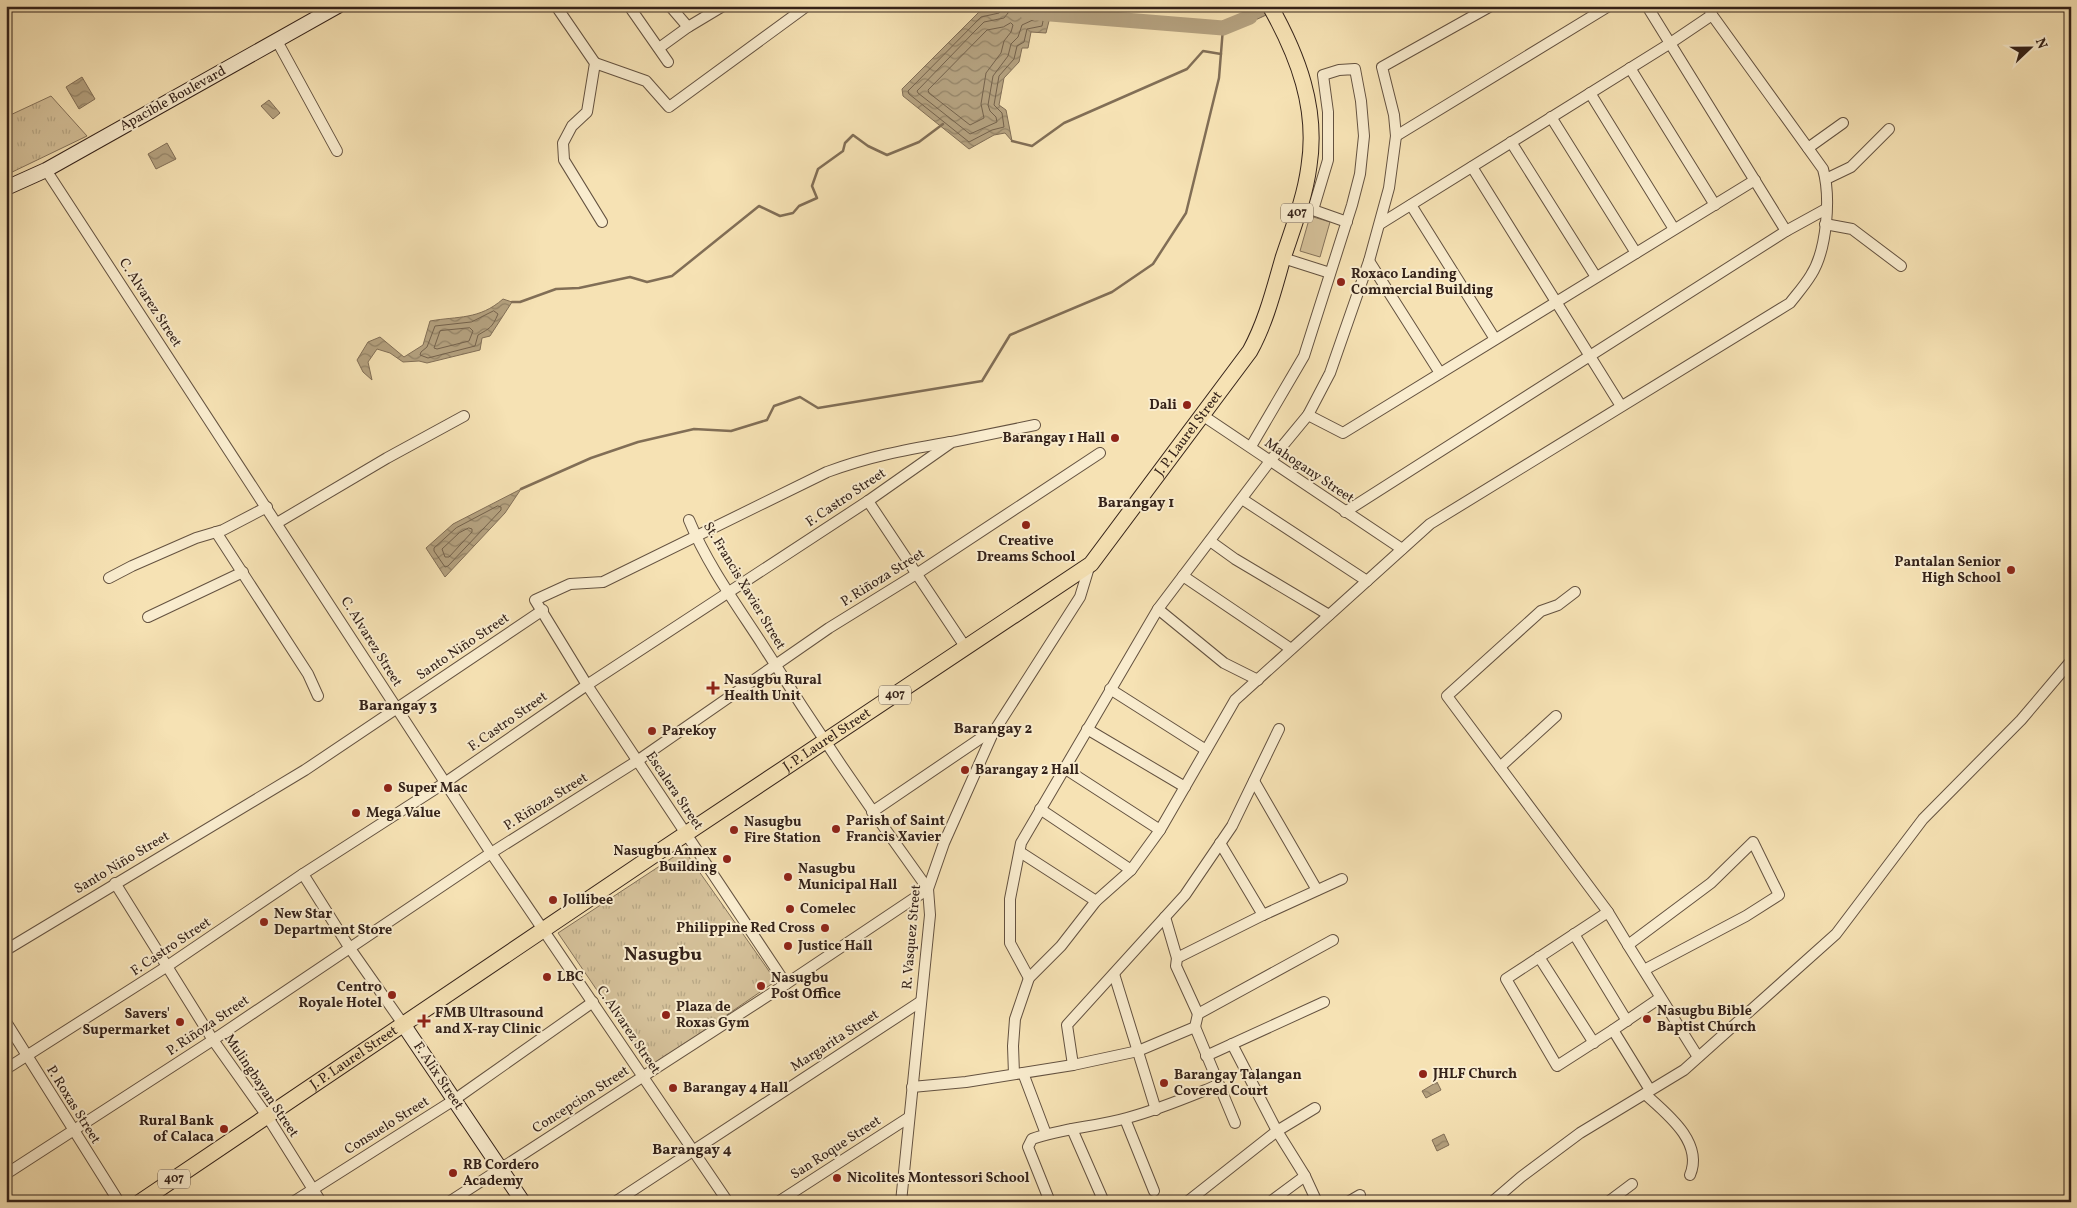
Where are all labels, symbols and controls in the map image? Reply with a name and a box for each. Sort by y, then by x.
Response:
north arrow [2004,22,2054,72]
text: N [2030,35,2051,52]
street label: Apacible Boulevard [116,62,230,136]
road number: 407 [1281,204,1313,222]
street label: C. Alvarez Street [114,255,186,351]
place label: Roxaco Landing Commercial Building [1351,265,1494,300]
marker: Roxaco Landing Commercial Building [1335,276,1347,288]
street label: J. P. Laurel Street [1150,387,1227,480]
place label: Dali [1149,396,1177,415]
marker: Dali [1181,399,1193,411]
place label: Barangay 1 Hall [1003,429,1105,448]
marker: Barangay 1 Hall [1109,432,1121,444]
street label: Mahogany Street [1260,434,1358,508]
street label: F. Castro Street [802,464,890,532]
district label: Barangay 1 [1098,493,1174,514]
street label: St. Francis Xavier Street [698,518,790,654]
marker: Creative Dreams School [1020,519,1032,531]
place label: Creative Dreams School [977,532,1075,567]
street label: P. Riñoza Street [837,544,929,611]
place label: Pantalan Senior High School [1894,553,2001,588]
marker: Pantalan Senior High School [2005,564,2017,576]
street label: C. Alvarez Street [336,593,406,691]
street label: Santo Niño Street [413,609,513,685]
place label: Nasugbu Rural Health Unit [724,671,822,706]
marker: Nasugbu Rural Health Unit [706,681,720,695]
road number: 407 [879,686,911,704]
street label: F. Castro Street [464,688,552,756]
district label: Barangay 3 [359,696,437,717]
street label: J. P. Laurel Street [779,704,875,776]
district label: Barangay 2 [954,719,1032,740]
place label: Parekoy [662,722,716,741]
marker: Parekoy [646,725,658,737]
street label: Escalera Street [641,748,707,834]
place label: Barangay 2 Hall [975,761,1079,780]
marker: Barangay 2 Hall [959,764,971,776]
street label: P. Riñoza Street [500,768,592,835]
place label: Super Mac [398,779,468,798]
marker: Super Mac [382,782,394,794]
place label: Mega Value [366,804,441,823]
marker: Mega Value [350,807,362,819]
place label: Parish of Saint Francis Xavier [846,812,945,847]
place label: Nasugbu Fire Station [744,813,821,848]
marker: Parish of Saint Francis Xavier [830,823,842,835]
marker: Nasugbu Fire Station [728,824,740,836]
street label: Santo Niño Street [71,827,173,899]
place label: Nasugbu Annex Building [614,842,717,877]
marker: Nasugbu Annex Building [721,853,733,865]
place label: Nasugbu Municipal Hall [798,860,898,895]
marker: Nasugbu Municipal Hall [782,871,794,883]
street label: R. Vasquez Street [898,884,926,990]
place label: Jollibee [562,891,613,910]
marker: Jollibee [547,894,559,906]
place label: Comelec [800,900,856,919]
marker: Comelec [784,903,796,915]
place label: New Star Department Store [274,905,392,940]
street label: F. Castro Street [127,913,215,981]
marker: New Star Department Store [258,916,270,928]
place label: Philippine Red Cross [676,919,815,938]
marker: Philippine Red Cross [819,922,831,934]
place label: Justice Hall [797,937,873,956]
marker: Justice Hall [782,940,794,952]
district label: Nasugbu [624,942,702,968]
place label: LBC [557,968,584,987]
place label: Nasugbu Post Office [771,969,841,1004]
marker: LBC [541,971,553,983]
place label: Centro Royale Hotel [299,978,382,1013]
marker: Nasugbu Post Office [755,980,767,992]
street label: C. Alvarez Street [591,982,665,1078]
marker: Centro Royale Hotel [386,989,398,1001]
street label: P. Riñoza Street [163,991,253,1061]
place label: Plaza de Roxas Gym [676,998,750,1033]
place label: Nasugbu Bible Baptist Church [1657,1002,1756,1037]
place label: FMB Ultrasound and X-ray Clinic [435,1004,544,1039]
place label: Savers' Supermarket [82,1005,170,1040]
street label: Margarita Street [787,1005,883,1077]
marker: Plaza de Roxas Gym [660,1009,672,1021]
marker: Nasugbu Bible Baptist Church [1641,1013,1653,1025]
marker: FMB Ultrasound and X-ray Clinic [417,1014,431,1028]
marker: Savers' Supermarket [174,1016,186,1028]
street label: J. P. Laurel Street [306,1021,402,1094]
street label: Mulingbayan Street [219,1030,303,1142]
street label: F. Alix Street [408,1038,468,1114]
street label: P. Roxas Street [41,1062,105,1148]
street label: Concepcion Street [529,1062,633,1138]
place label: JHLF Church [1432,1065,1517,1084]
place label: Barangay Talangan Covered Court [1174,1066,1302,1101]
marker: JHLF Church [1417,1068,1429,1080]
marker: Barangay Talangan Covered Court [1158,1077,1170,1089]
place label: Barangay 4 Hall [683,1079,789,1098]
marker: Barangay 4 Hall [667,1082,679,1094]
street label: Consuelo Street [341,1092,433,1160]
place label: Rural Bank of Calaca [139,1112,215,1147]
street label: San Roque Street [787,1112,885,1184]
marker: Rural Bank of Calaca [218,1123,230,1135]
district label: Barangay 4 [652,1140,732,1161]
place label: RB Cordero Academy [463,1156,539,1191]
marker: RB Cordero Academy [447,1167,459,1179]
place label: Nicolites Montessori School [847,1169,1030,1188]
road number: 407 [158,1170,190,1188]
marker: Nicolites Montessori School [831,1172,843,1184]

